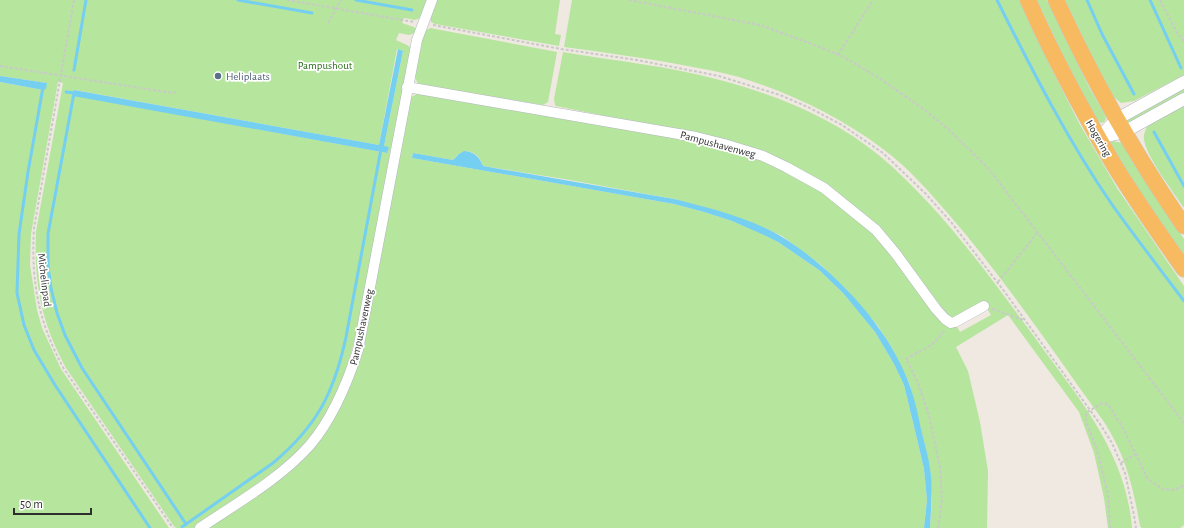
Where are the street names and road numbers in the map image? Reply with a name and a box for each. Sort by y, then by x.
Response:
street label: Hogering [1084,118,1114,159]
street label: Pampushavenweg [679,129,757,160]
street label: Michelinpad [36,253,53,308]
street label: Pampushavenweg [348,287,375,366]

